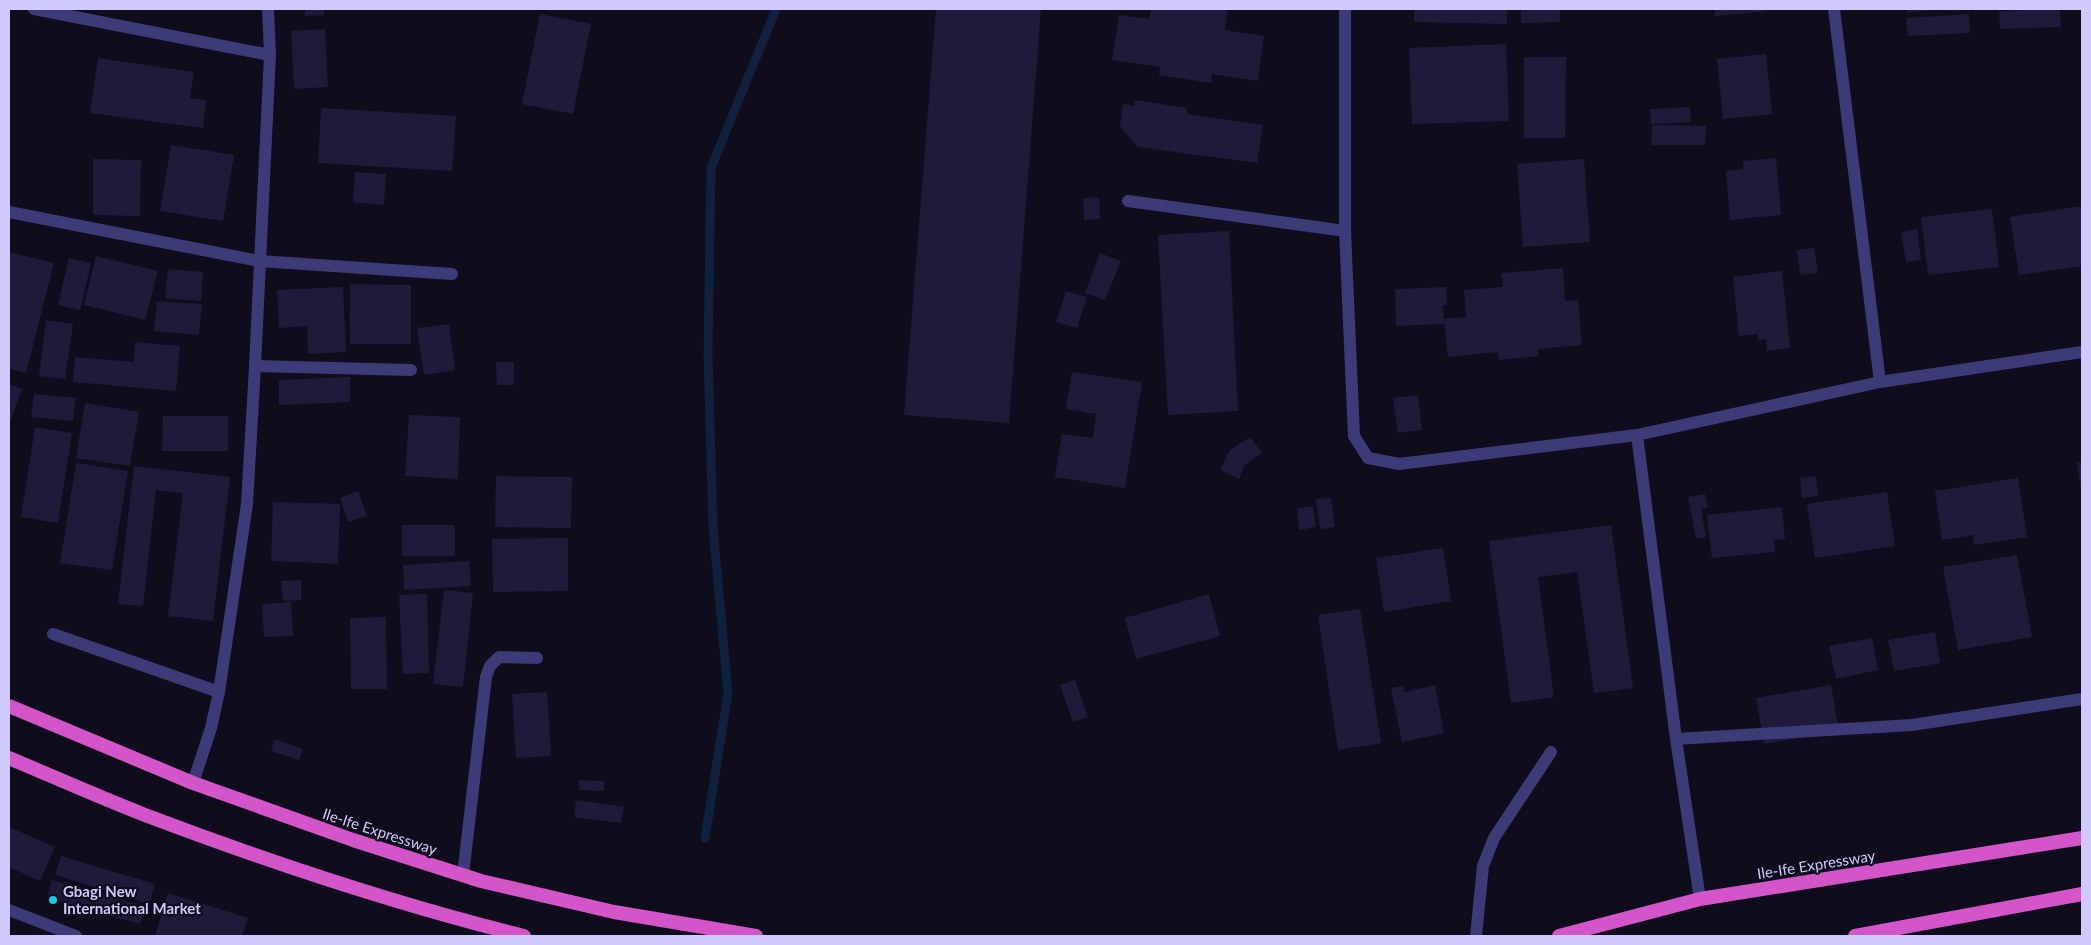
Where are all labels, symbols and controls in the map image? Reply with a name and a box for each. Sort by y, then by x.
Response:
street label: Ile-Ife Expressway [321,804,440,858]
street label: Ile-Ife Expressway [1756,846,1877,882]
place label: Gbagi New International Market [63,882,201,917]
marker: Gbagi New International Market [47,894,59,906]

